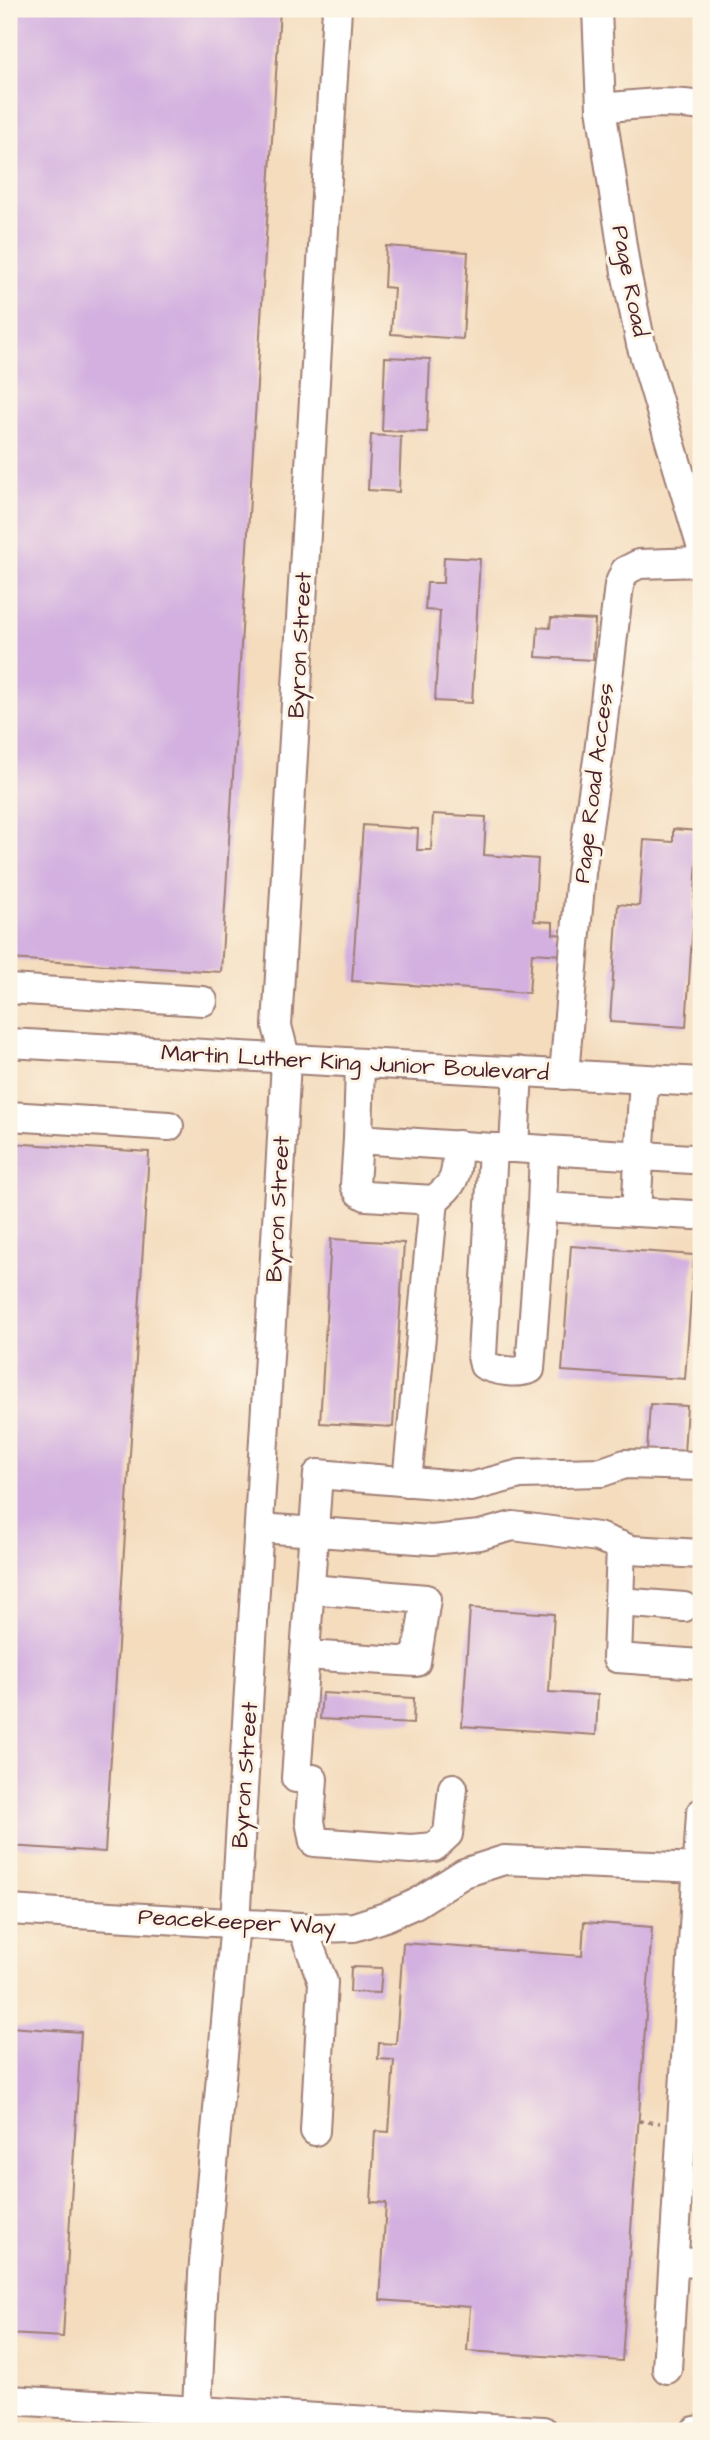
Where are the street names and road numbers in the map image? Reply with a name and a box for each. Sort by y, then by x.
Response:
street label: Page Road [603,223,656,340]
street label: Byron Street [280,570,321,719]
street label: Page Road Access [566,681,623,885]
street label: Martin Luther King Junior Boulevard [160,1037,550,1090]
street label: Byron Street [258,1134,299,1283]
street label: Byron Street [224,1700,267,1849]
street label: Peacekeeper Way [137,1901,337,1944]

